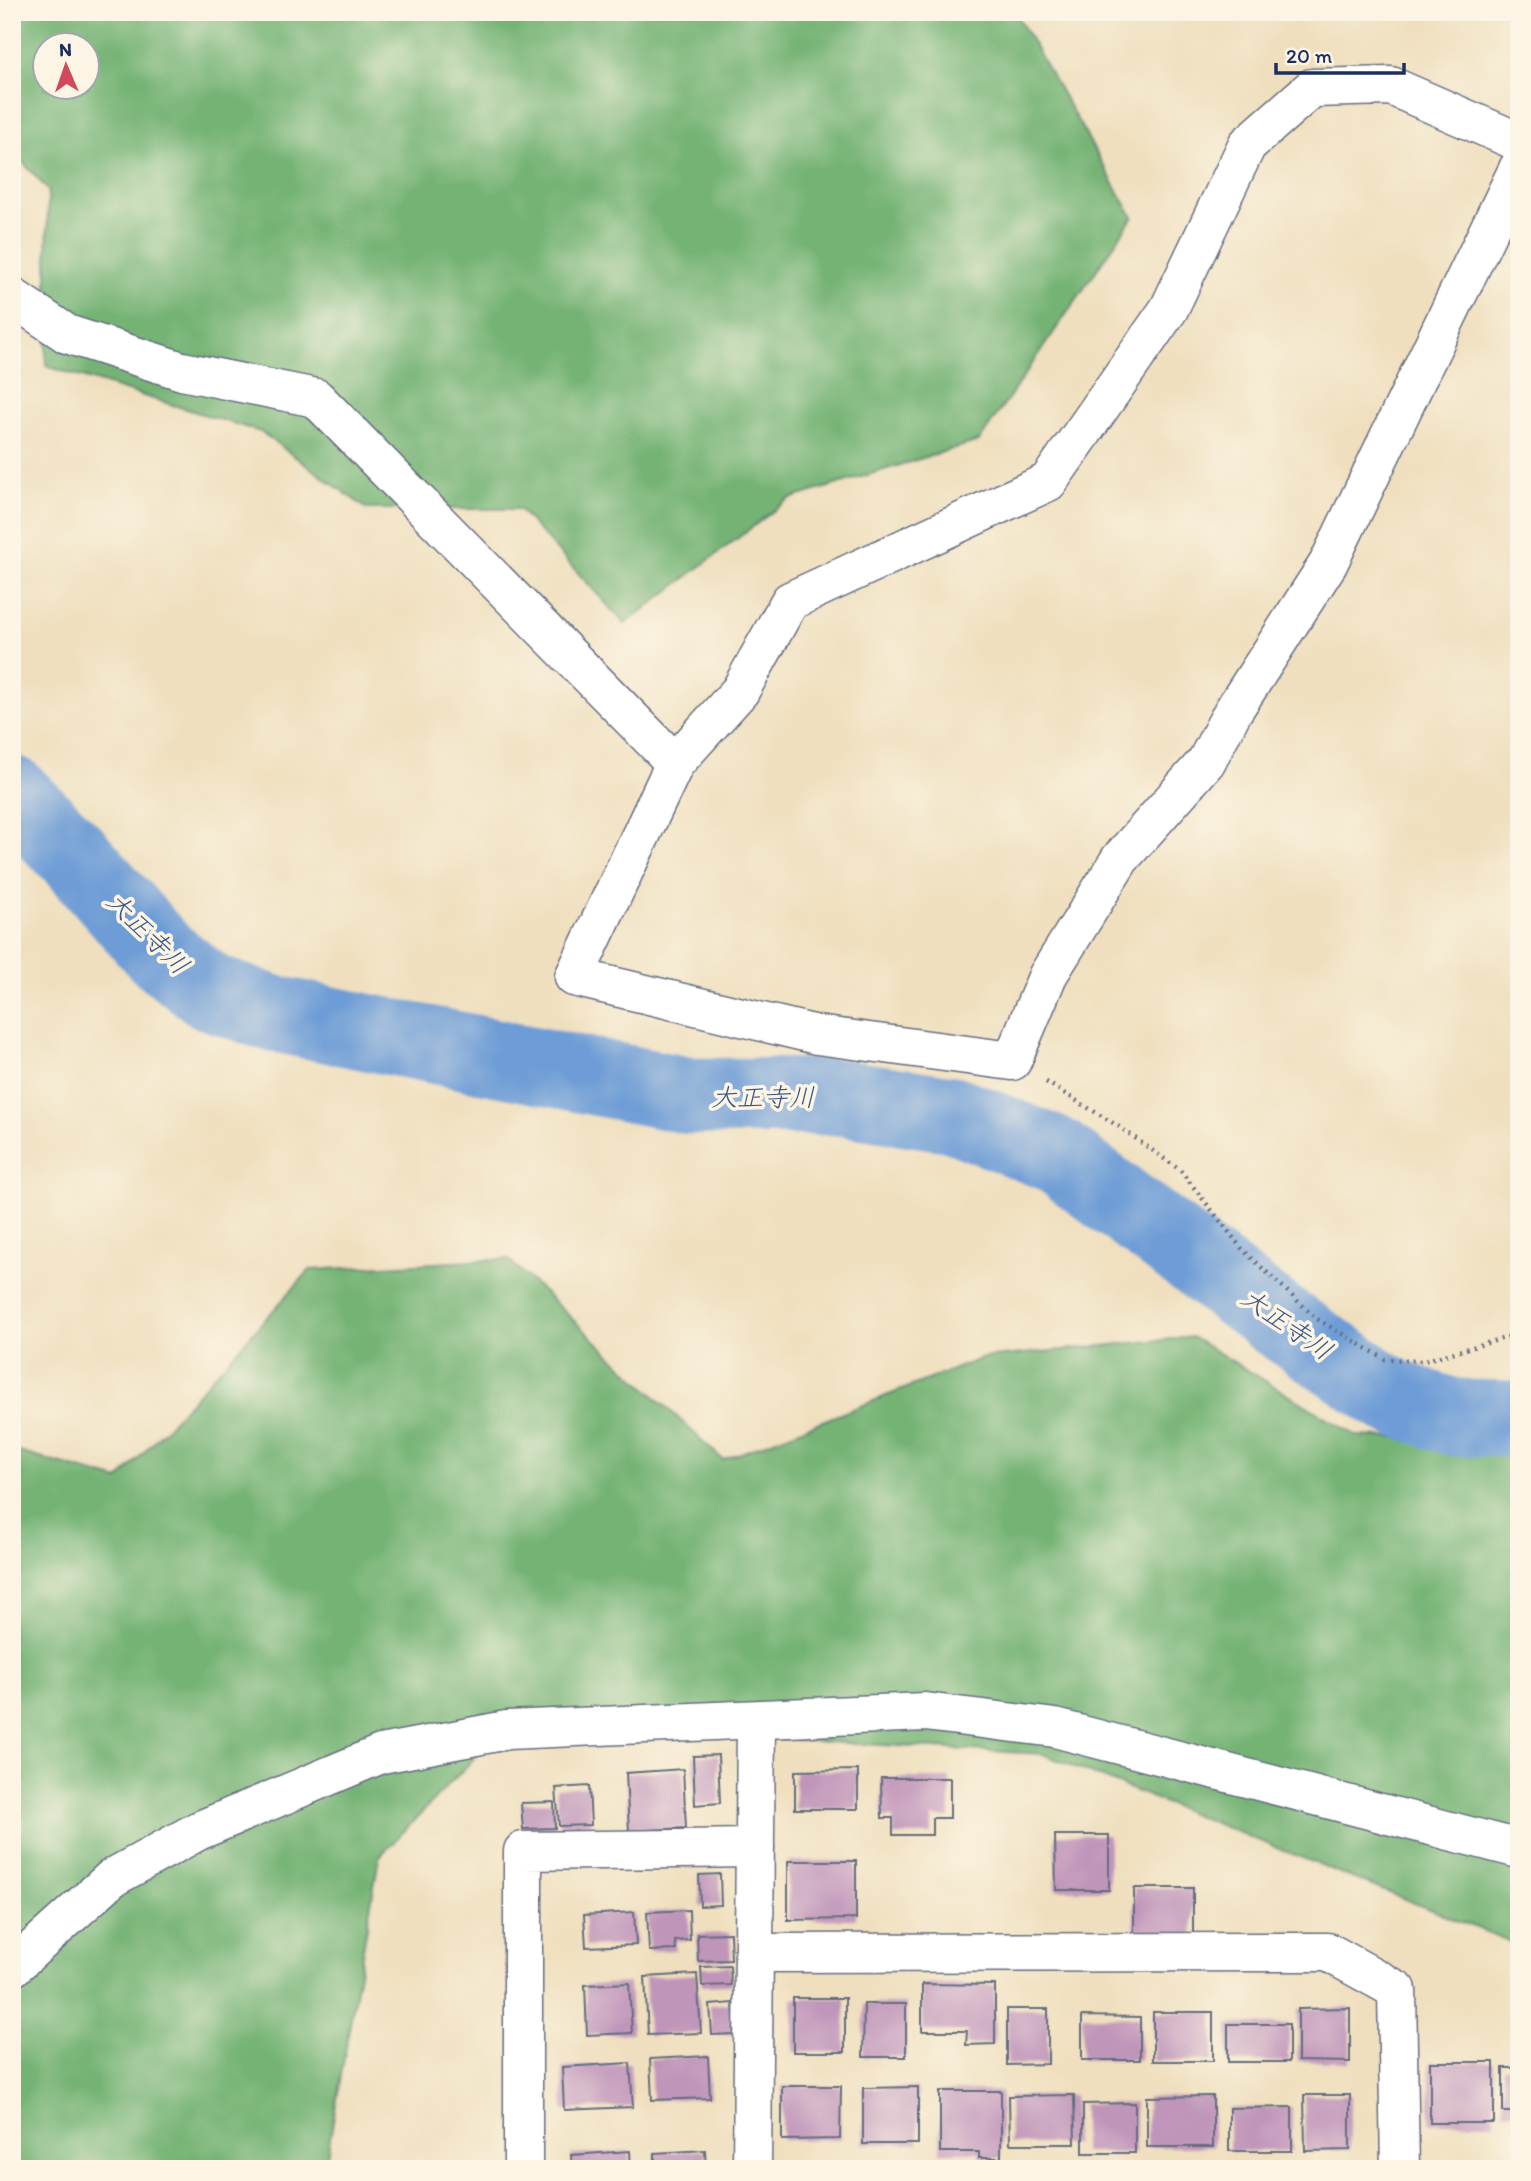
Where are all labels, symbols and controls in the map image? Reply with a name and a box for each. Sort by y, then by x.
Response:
north arrow [32,32,102,102]
scale bar [1276,32,1403,76]
text: N [59,38,72,61]
text: 20 m [1286,43,1333,68]
water label: 大正寺川 [100,885,196,981]
water label: 大正寺川 [711,1081,815,1113]
water label: 大正寺川 [1235,1281,1339,1367]

